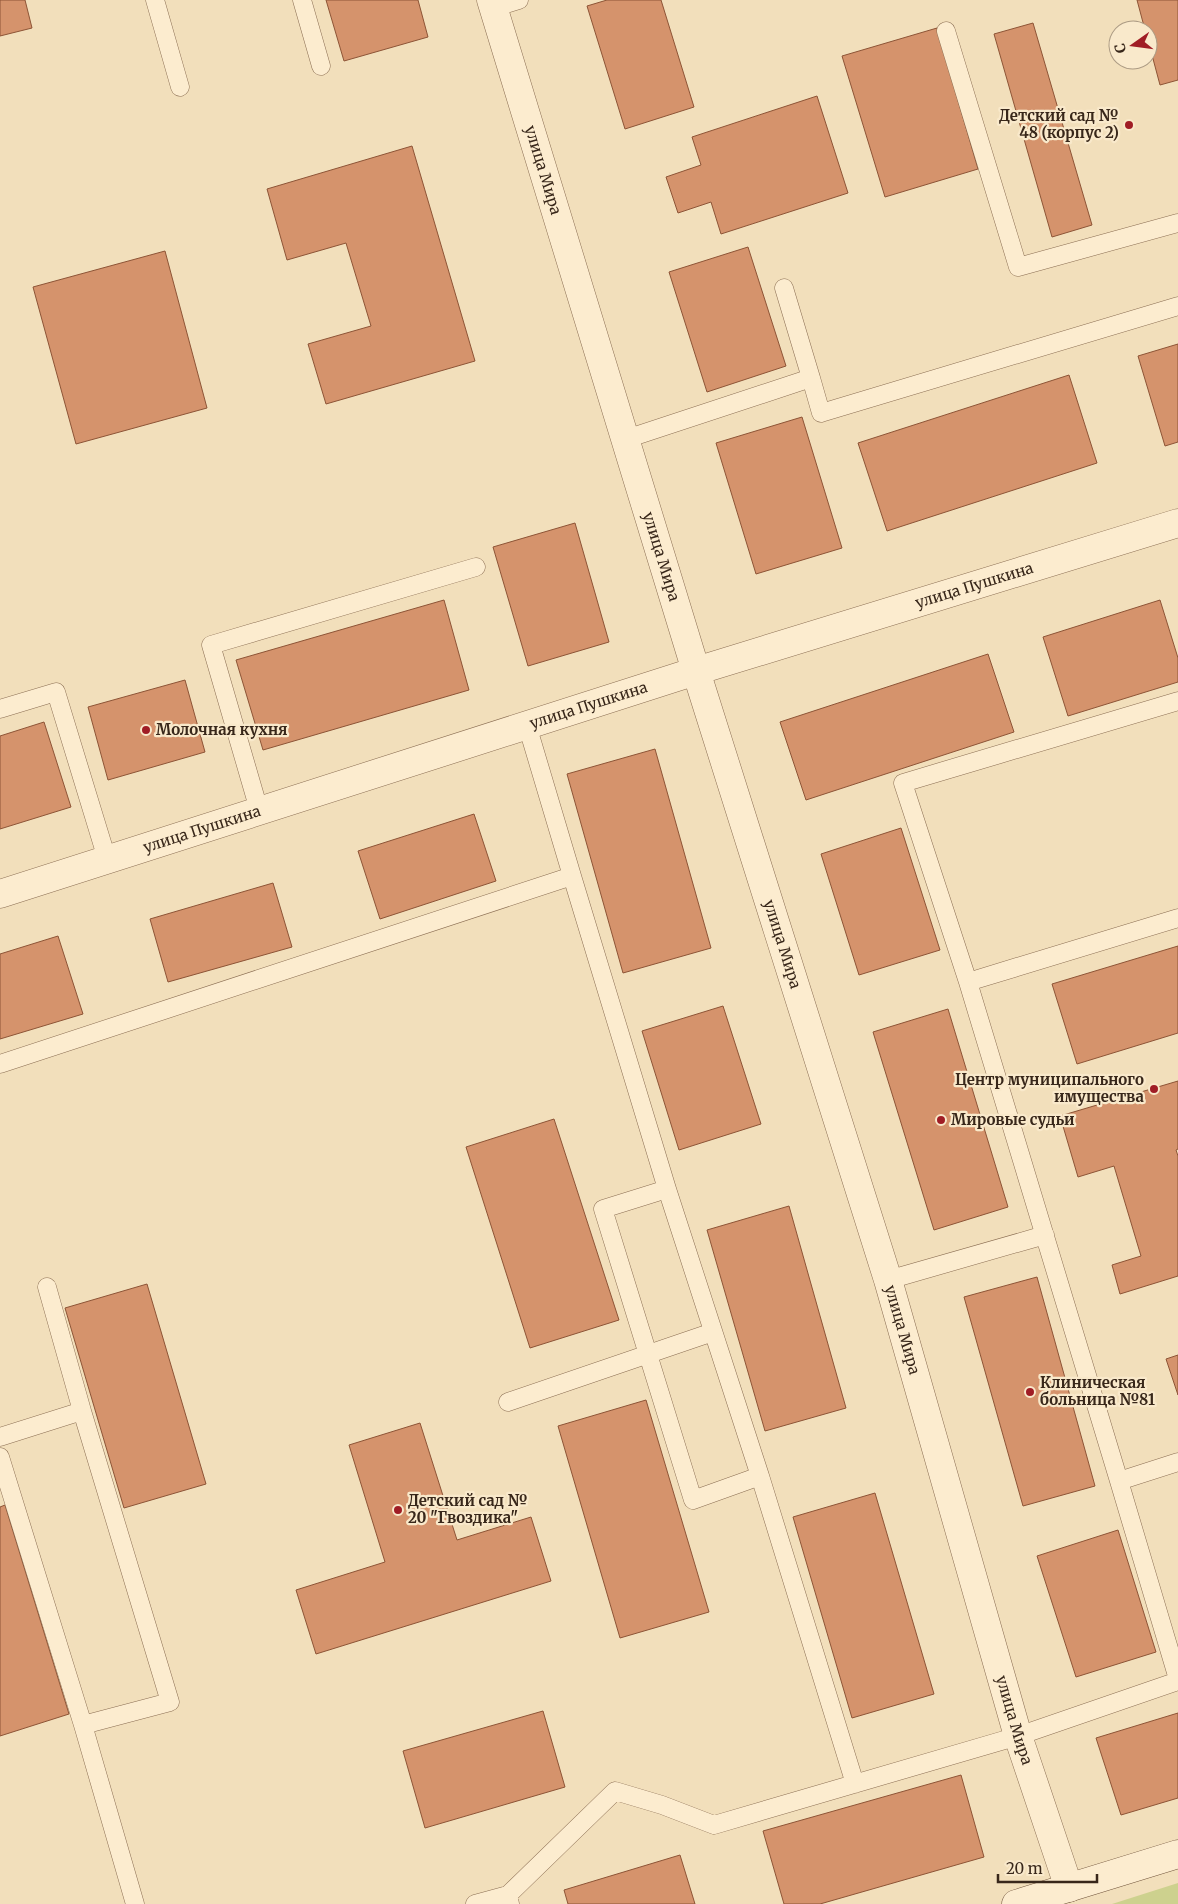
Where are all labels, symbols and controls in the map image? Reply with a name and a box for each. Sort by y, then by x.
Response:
north arrow [1108,20,1158,70]
text: С [1111,41,1130,55]
place label: Детский сад № 48 (корпус 2) [999,106,1119,142]
marker: Детский сад № 48 (корпус 2) [1123,119,1135,131]
street label: улица Мира [521,123,566,217]
street label: улица Мира [639,510,684,603]
street label: улица Пушкина [913,558,1035,612]
street label: улица Пушкина [527,677,650,733]
place label: Молочная кухня [156,720,288,739]
marker: Молочная кухня [140,724,152,736]
street label: улица Пушкина [141,801,263,857]
street label: улица Мира [760,897,806,991]
place label: Центр муниципального имущества [955,1070,1145,1106]
marker: Центр муниципального имущества [1148,1083,1160,1095]
place label: Мировые судьи [951,1110,1075,1129]
marker: Мировые судьи [935,1114,947,1126]
street label: улица Мира [881,1283,924,1377]
place label: Клиническая больница №81 [1040,1373,1155,1409]
marker: Клиническая больница №81 [1024,1386,1036,1398]
place label: Детский сад № 20 "Гвоздика" [408,1491,528,1527]
marker: Детский сад № 20 "Гвоздика" [392,1504,404,1516]
street label: улица Мира [992,1673,1037,1767]
scale bar [998,1852,1097,1884]
text: 20 m [1006,1859,1043,1878]

